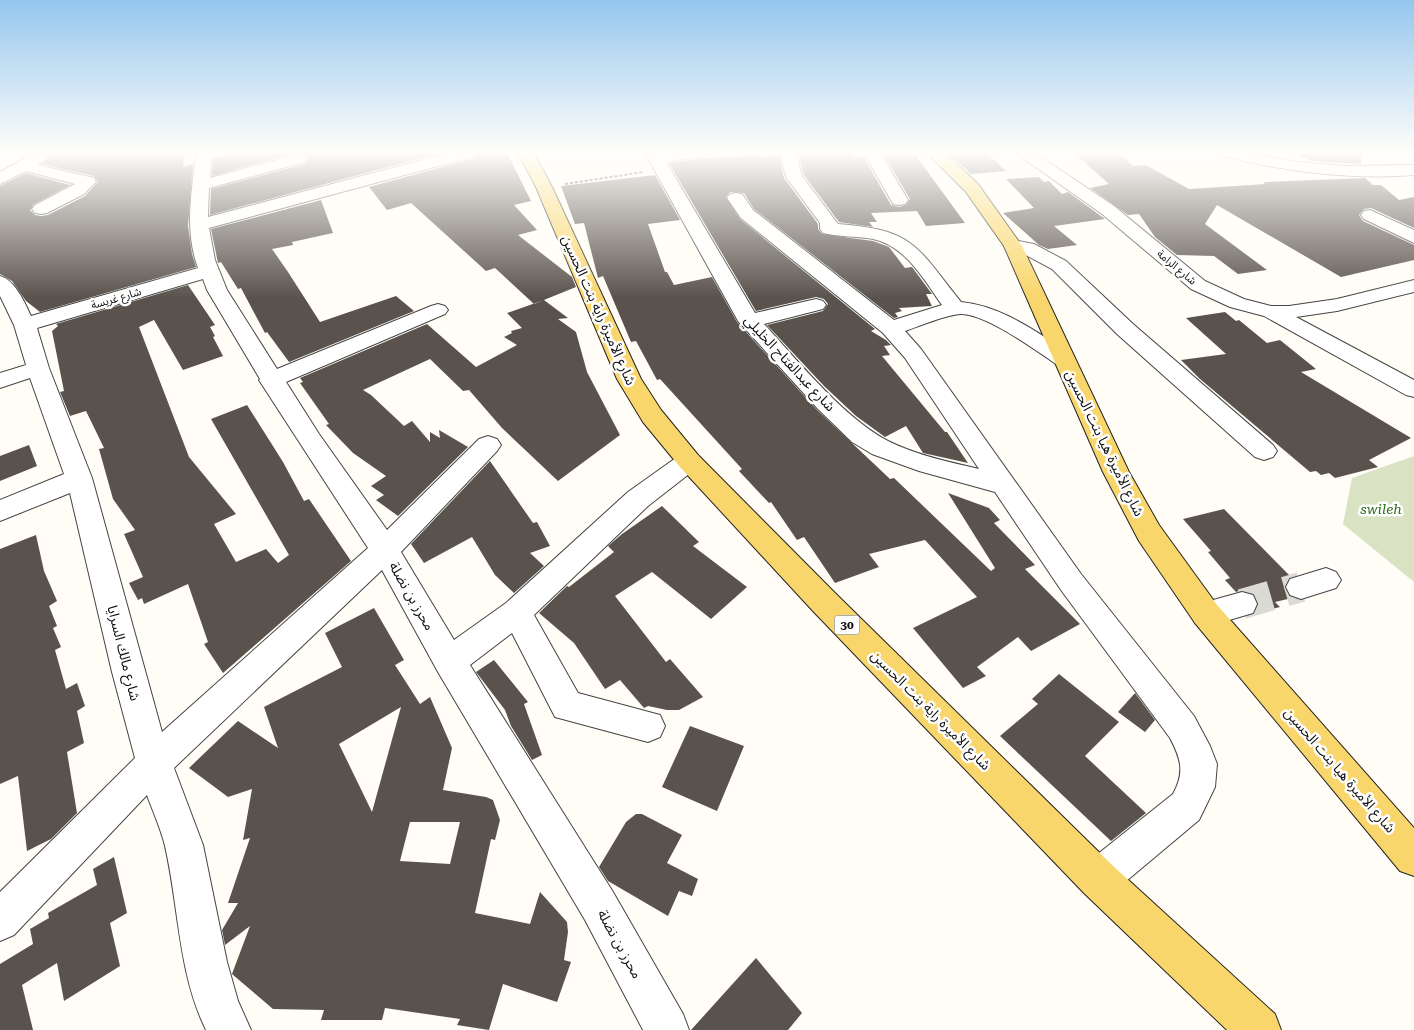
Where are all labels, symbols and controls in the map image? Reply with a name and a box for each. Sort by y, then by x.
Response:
street label: شارع الأميرة راية بنت الحسين [556,233,639,389]
street label: شارع الرامة [1154,247,1199,289]
street label: شارع غريسة [89,285,143,313]
street label: شارع عبدالفتاح الخليلي [739,312,839,417]
street label: شارع الأميرة هيا بنت الحسين [1060,367,1147,520]
park label: swileh [1360,501,1402,517]
street label: محرز بن نضلة [385,559,438,633]
street label: شارع مالك السرايا [101,604,144,703]
road number: 30 [834,616,860,634]
street label: شارع الأميرة راية بنت الحسين [866,647,994,775]
street label: شارع الأميرة هيا بنت الحسين [1279,704,1399,838]
street label: محرز بن نضلة [594,907,645,982]

